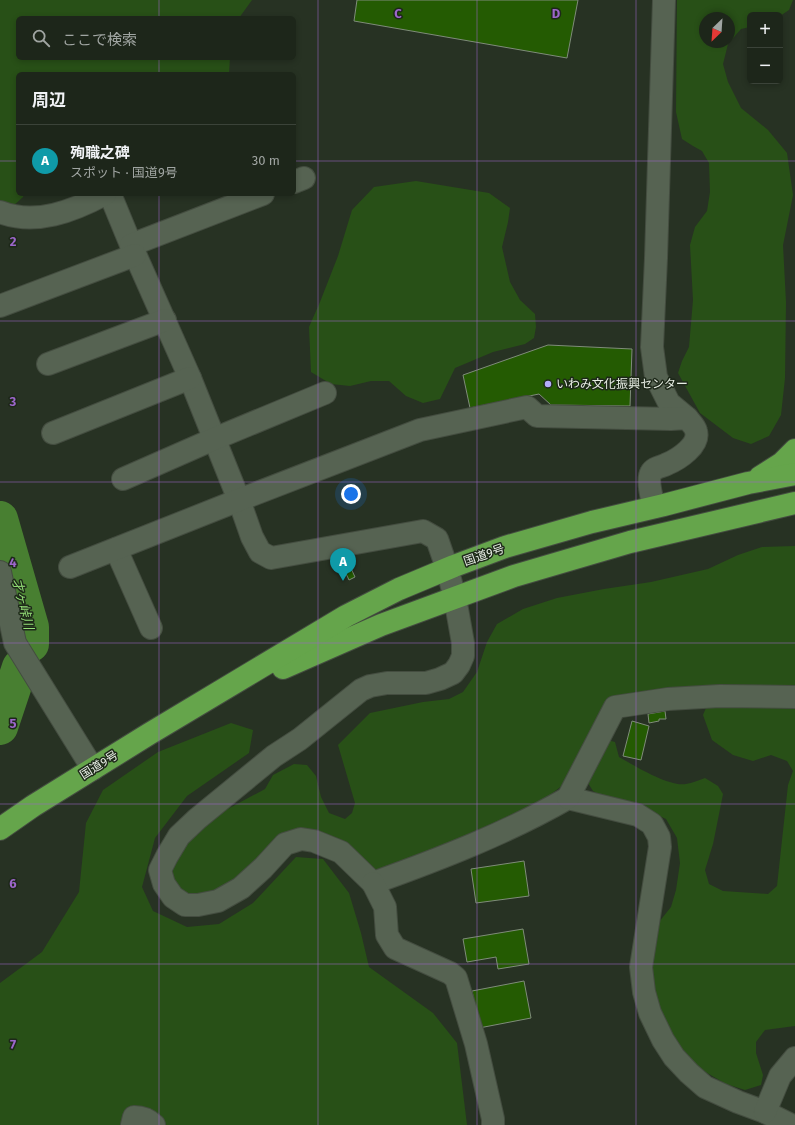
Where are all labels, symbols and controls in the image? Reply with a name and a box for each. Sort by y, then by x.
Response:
text: C [394,6,402,21]
text: D [552,6,561,21]
north arrow [699,12,735,48]
map controls [747,12,783,84]
button: + [747,12,783,48]
search box [16,16,296,60]
icon: search [30,27,52,49]
text: ここで検索 [62,31,137,49]
button: − [747,48,783,84]
text: 周辺 [32,90,66,111]
text: 殉職之碑 [70,144,130,162]
text: A [41,153,49,168]
text: 30 m [252,153,280,168]
text: スポット · 国道9号 [70,165,178,180]
text: 2 [10,234,17,249]
place label: いわみ文化振興センター [556,377,688,391]
marker: いわみ文化振興センター [543,379,553,389]
text: 3 [9,394,17,409]
your location [341,484,361,504]
street label: 国道9号 [462,541,506,569]
pin: A [330,548,356,581]
text: 4 [9,555,17,570]
water label: 才ヶ峠川 [9,577,37,633]
text: 5 [10,716,17,731]
street label: 国道9号 [77,748,121,782]
text: 6 [9,876,17,891]
text: 7 [10,1037,16,1052]

